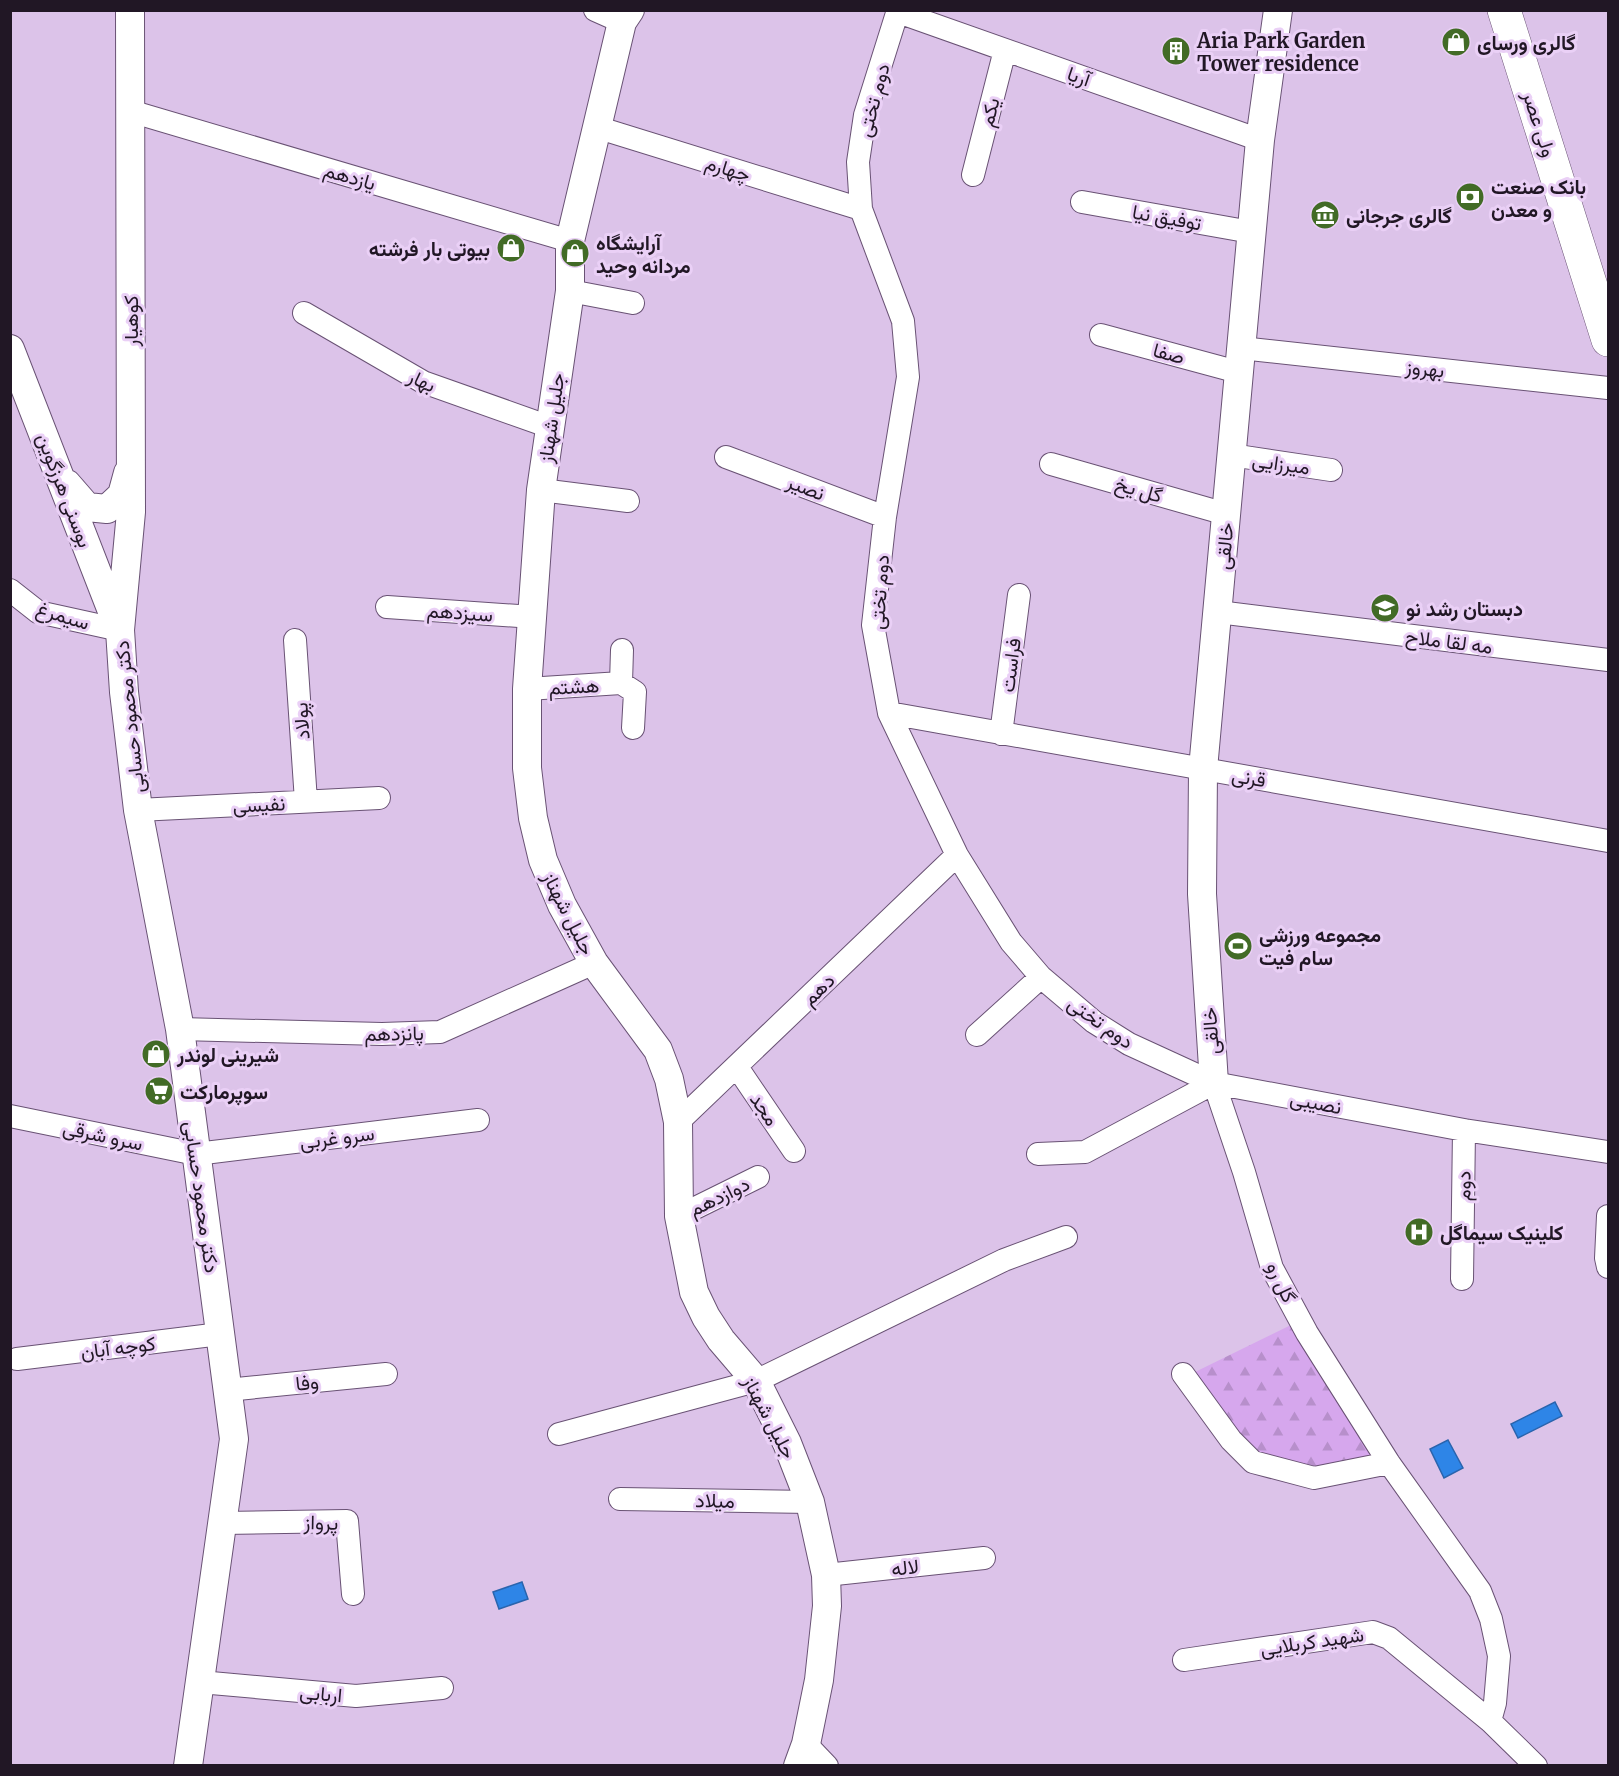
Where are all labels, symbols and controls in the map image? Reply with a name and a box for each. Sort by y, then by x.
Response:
shop icon: گالری ورسای [1440,26,1472,58]
place label: Aria Park Garden Tower residence [1196,28,1366,76]
place label: گالری ورسای [1477,30,1576,56]
building icon: Aria Park Garden Tower residence [1160,35,1192,67]
street label: آریا [1064,60,1095,93]
street label: دوم تختی [851,61,896,140]
street label: ولی عصر [1516,87,1562,160]
street label: یکم [973,95,1006,129]
street label: چهارم [702,149,754,189]
street label: یازدهم [321,157,379,196]
place label: بانک صنعت و معدن [1491,174,1586,223]
bank icon: بانک صنعت و معدن [1454,181,1486,213]
street label: توفیق نیا [1130,199,1204,236]
museum icon: گالری جرجانی [1309,199,1341,231]
place label: گالری جرجانی [1346,203,1452,229]
place label: آرایشگاه مردانه وحید [596,230,691,279]
shop icon: بیوتی بار فرشته [495,232,527,264]
place label: بیوتی بار فرشته [369,236,490,262]
shop icon: آرایشگاه مردانه وحید [559,237,591,269]
street label: کوهیار [118,295,144,348]
street label: صفا [1150,337,1188,369]
street label: بهروز [1403,353,1446,383]
street label: بهار [403,362,440,398]
street label: جلیل شهناز [532,372,571,466]
street label: بوسنی هرزگوین [31,429,98,551]
street label: میرزایی [1250,447,1312,480]
street label: نصیر [782,468,828,507]
street label: گل یخ [1112,470,1166,510]
street label: خالقی [1209,521,1239,571]
street label: دوم تختی [864,554,895,630]
school or university icon: دبستان رشد نو [1369,592,1401,624]
street label: سیمرغ [33,595,93,637]
place label: دبستان رشد نو [1406,596,1523,622]
street label: سیزدهم [426,597,494,628]
street label: مه لقا ملاح [1404,623,1494,661]
street label: فراست [994,636,1027,694]
street label: دکتر محمود حسابی [109,639,150,794]
street label: هشتم [548,672,600,701]
street label: پولاد [287,701,317,740]
street label: قرنی [1230,762,1268,793]
street label: نفیسی [232,790,286,818]
street label: جلیل شهناز [536,866,601,959]
place label: مجموعه ورزشی سام فیت [1259,922,1381,971]
sports icon: مجموعه ورزشی سام فیت [1222,930,1254,962]
street label: دهم [796,967,840,1011]
street label: دوم تختی [1063,990,1139,1055]
street label: خالقی [1196,1007,1224,1055]
street label: پانزدهم [364,1020,424,1048]
shop icon: شیرینی لوندر [140,1038,172,1070]
place label: شیرینی لوندر [176,1042,279,1068]
supermarket icon: سوپرمارکت [143,1075,175,1107]
place label: سوپرمارکت [180,1079,268,1106]
street label: نصیبی [1288,1085,1344,1119]
street label: مجد [745,1088,785,1130]
street label: سرو شرقی [61,1114,145,1157]
street label: دکتر محمود حسابی [178,1119,225,1275]
street label: سرو غربی [298,1120,376,1155]
street label: دوازدهم [685,1171,754,1222]
street label: دوم [1450,1171,1477,1201]
hospital icon: کلینیک سیماگل [1403,1216,1435,1248]
place label: کلینیک سیماگل [1440,1220,1563,1245]
street label: گل رو [1261,1257,1302,1307]
street label: کوچه آبان [79,1330,157,1366]
street label: وفا [294,1368,320,1397]
street label: جلیل شهناز [736,1370,802,1463]
street label: میلاد [695,1487,735,1513]
street label: پرواز [302,1509,339,1537]
street label: لاله [890,1553,920,1581]
street label: شهید کربلایی [1259,1621,1366,1662]
street label: اربابی [298,1679,343,1708]

